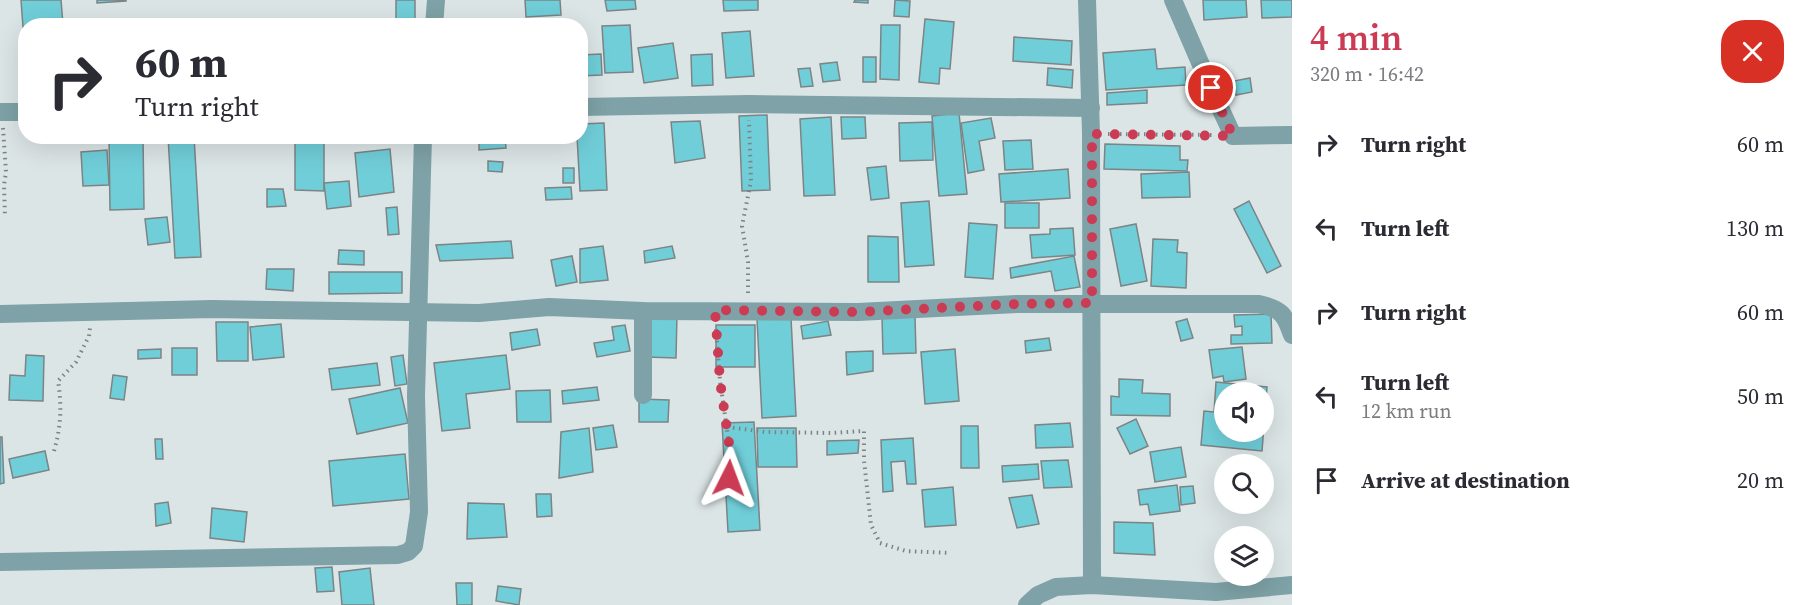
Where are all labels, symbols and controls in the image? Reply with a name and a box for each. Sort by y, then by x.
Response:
text: 4 min [1310,13,1402,62]
button: close [1721,20,1784,83]
text: 60 m [135,33,228,91]
icon: right [36,42,114,120]
text: 320 m · 16:42 [1310,60,1424,88]
pin [1185,62,1236,113]
icon: arrive [1194,71,1227,104]
text: Turn right [135,88,259,125]
icon: right [1310,128,1343,161]
text: Turn right [1361,129,1466,159]
text: 60 m [1737,129,1784,159]
icon: left [1310,212,1343,245]
text: Turn left [1361,213,1449,243]
text: 130 m [1726,213,1784,243]
icon: right [1310,296,1343,329]
text: Turn right [1361,297,1466,327]
text: 60 m [1737,297,1784,327]
text: Turn left [1361,367,1449,397]
icon: left [1310,380,1343,413]
text: 50 m [1737,381,1784,411]
map controls [1214,382,1274,586]
button: sound [1214,382,1274,442]
text: 12 km run [1361,397,1452,425]
position arrow [697,446,761,510]
button: search [1214,454,1274,514]
icon: arrive [1310,464,1343,497]
text: Arrive at destination [1361,465,1570,495]
text: 20 m [1737,465,1784,495]
button: layers [1214,526,1274,586]

